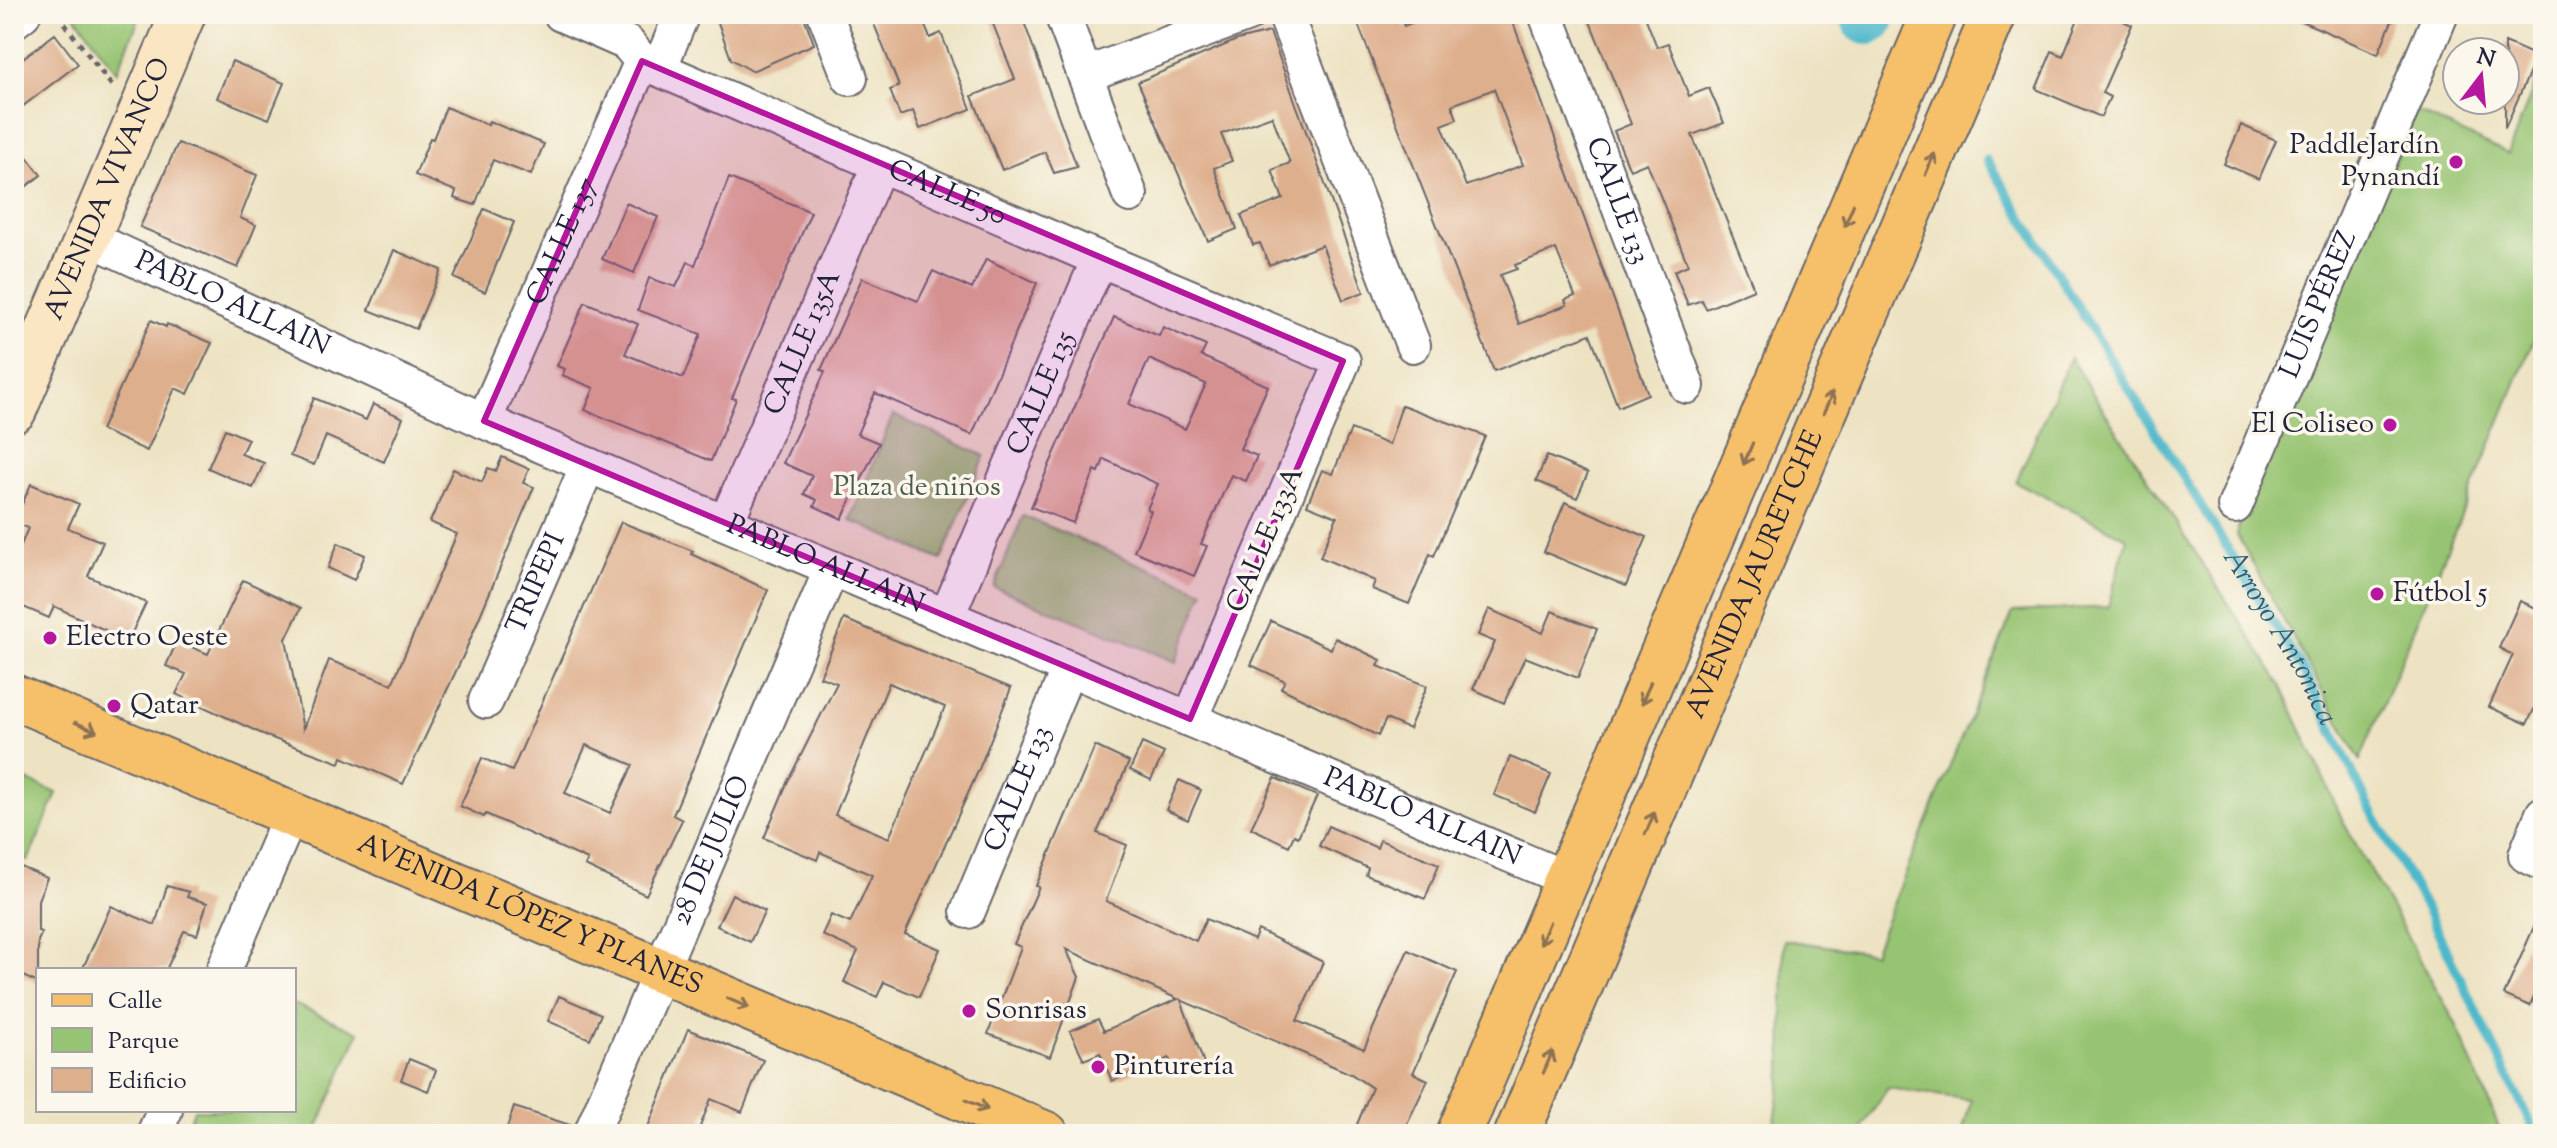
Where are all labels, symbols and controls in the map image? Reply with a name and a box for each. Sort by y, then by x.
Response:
north arrow [2441,36,2521,116]
text: N [2473,42,2499,78]
street label: AVENIDA VIVANCO [35,52,182,327]
place label: PaddleJardín Pynandí [2289,126,2440,198]
street label: CALLE 133 [1575,132,1659,270]
street label: CALLE 50 [882,150,1012,237]
one-way arrow [1924,152,1939,177]
marker: PaddleJardín Pynandí [2447,153,2465,171]
street label: CALLE 137 [517,171,608,312]
one-way arrow [1841,202,1856,227]
street label: LUIS PÉREZ [2271,225,2368,385]
street label: PABLO ALLAIN [128,242,336,367]
street label: CALLE 135A [755,264,852,422]
street label: CALLE 135 [998,325,1086,462]
one-way arrow [1822,392,1837,416]
place label: El Coliseo [2251,405,2374,445]
marker: El Coliseo [2381,416,2399,434]
street label: AVENIDA JAURETCHE [1676,424,1834,725]
one-way arrow [1739,441,1754,466]
street label: CALLE 133A [1217,460,1315,619]
park label: Plaza de niños [833,468,1001,508]
street label: PABLO ALLAIN [720,506,930,625]
street label: TRIPEPI [497,527,576,640]
water label: Arroyo Antonica [2211,540,2348,733]
place label: Fútbol 5 [2393,574,2488,614]
marker: Fútbol 5 [2368,585,2386,603]
place label: Electro Oeste [66,618,228,658]
marker: Electro Oeste [41,629,59,647]
one-way arrow [1638,681,1653,705]
place label: Qatar [130,686,199,726]
marker: Qatar [105,697,123,715]
street label: CALLE 133 [975,720,1063,858]
one-way arrow [73,721,98,736]
street label: PABLO ALLAIN [1317,758,1527,877]
street label: 28 DE JULIO [662,770,761,932]
one-way arrow [1643,811,1658,836]
street label: AVENIDA LÓPEZ Y PLANES [351,824,709,1006]
one-way arrow [1536,920,1551,945]
legend [36,968,296,1112]
text: Calle [108,985,162,1019]
place label: Sonrisas [985,991,1087,1031]
one-way arrow [725,997,750,1012]
marker: Sonrisas [960,1002,978,1020]
text: Parque [108,1025,179,1059]
place label: Pinturería [1114,1047,1234,1087]
one-way arrow [1541,1050,1556,1075]
marker: Pinturería [1089,1058,1107,1076]
text: Edificio [108,1065,187,1099]
one-way arrow [964,1098,989,1113]

